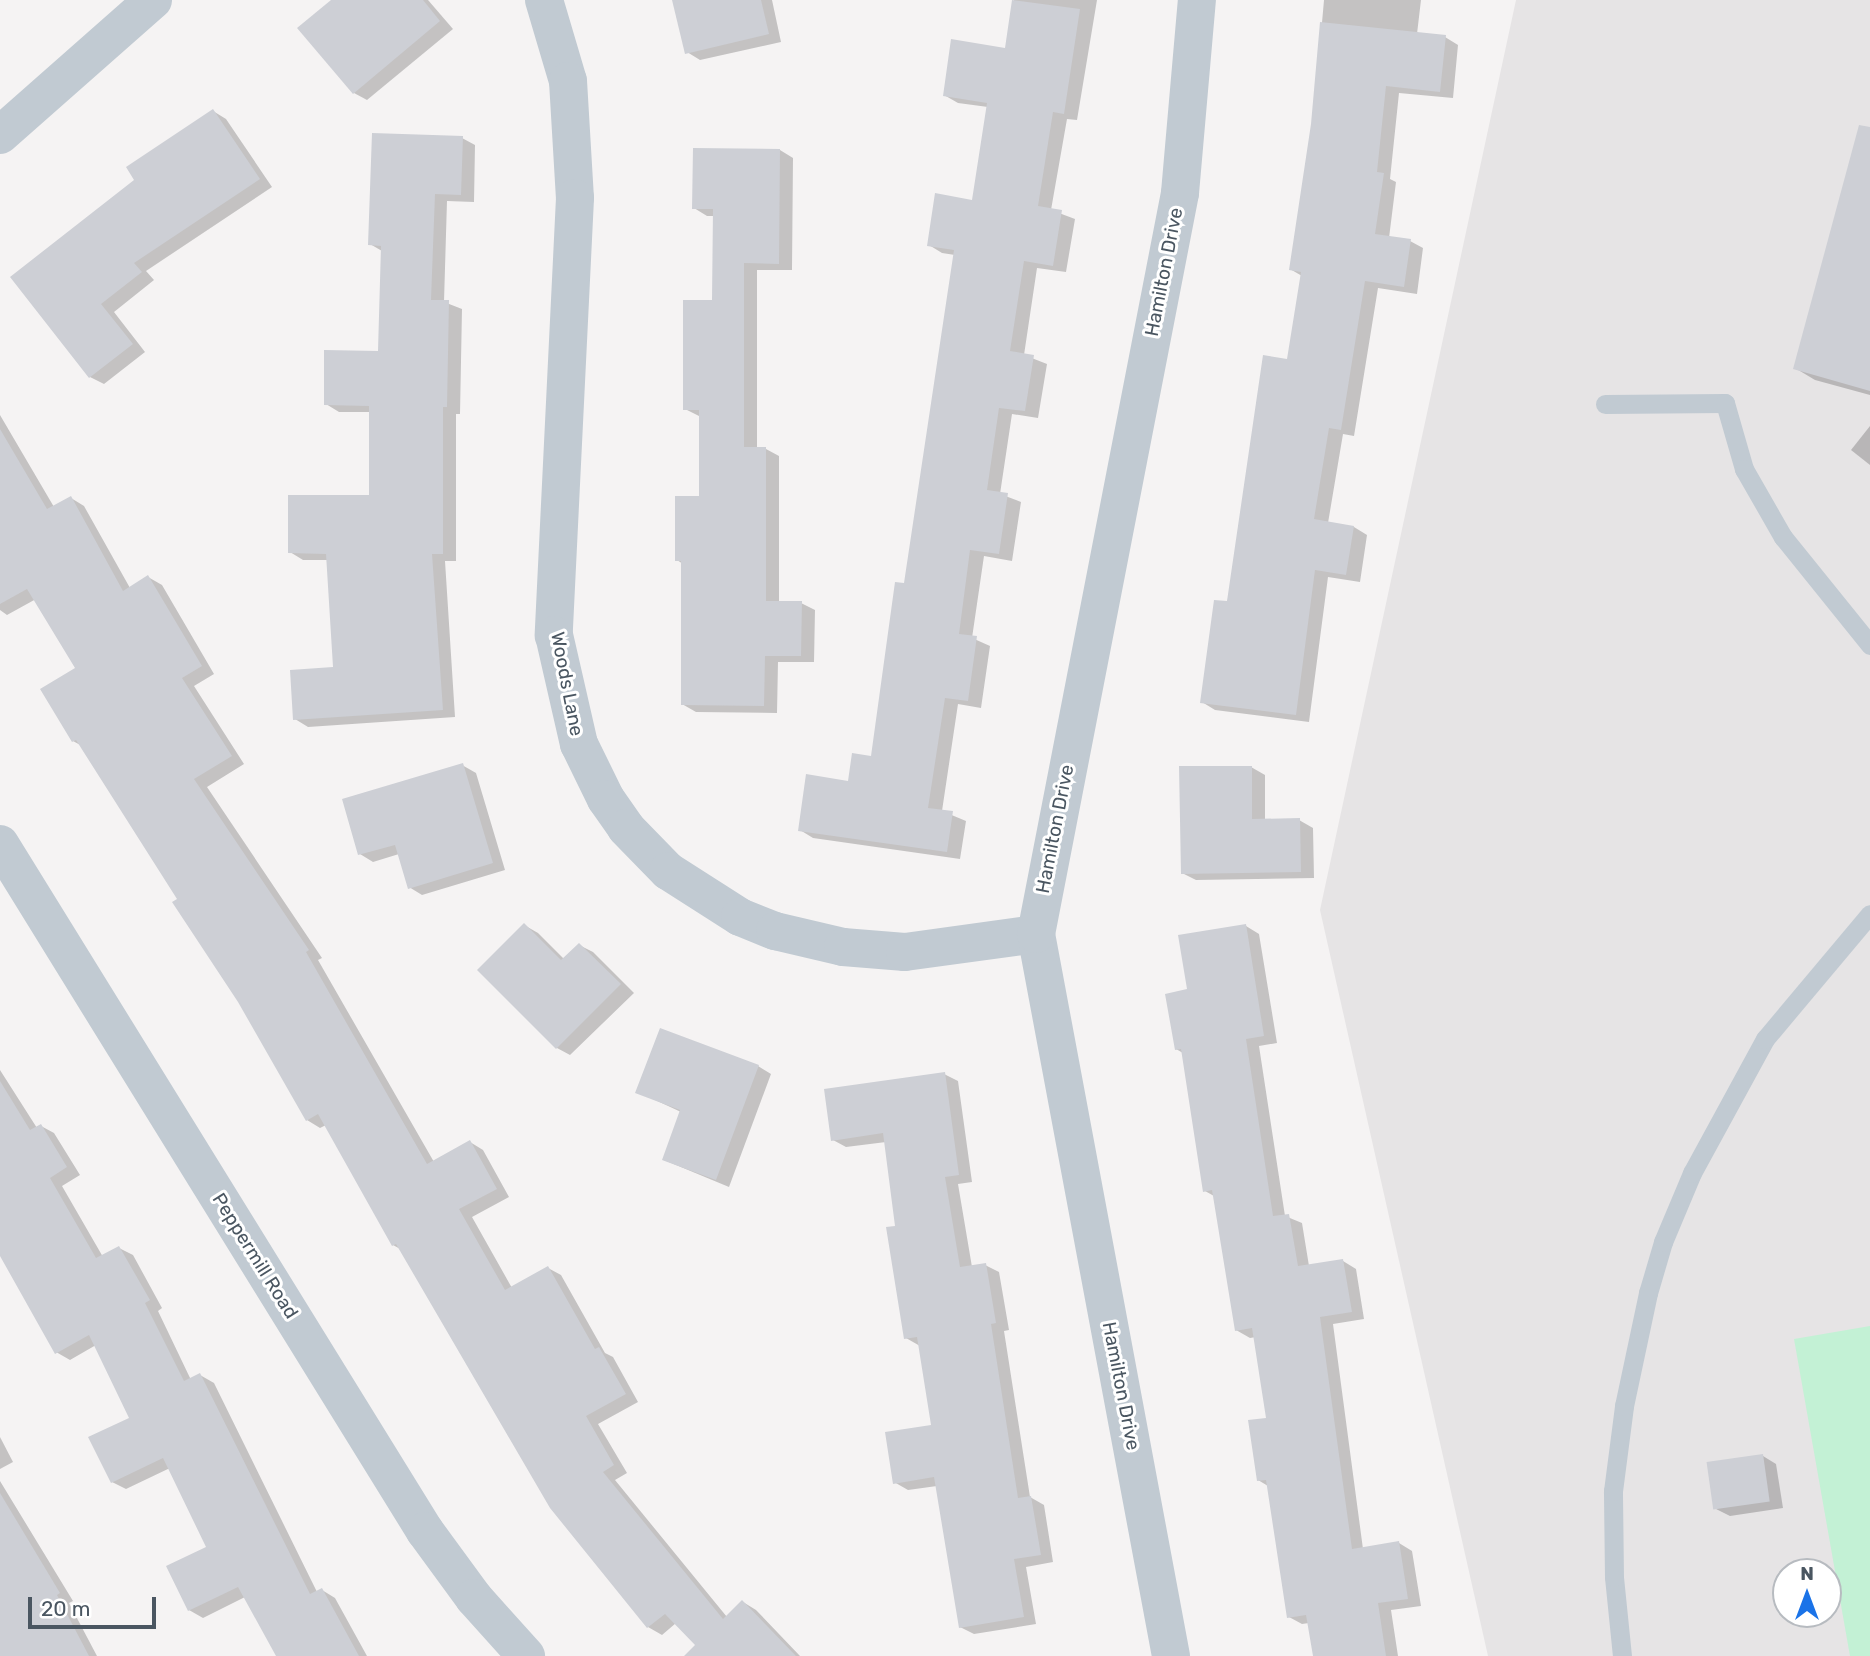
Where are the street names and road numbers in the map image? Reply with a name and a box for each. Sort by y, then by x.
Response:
street label: Hamilton Drive [1140,206,1188,338]
street label: Woods Lane [546,630,588,738]
street label: Hamilton Drive [1031,763,1079,895]
street label: Peppermill Road [207,1189,303,1323]
street label: Hamilton Drive [1097,1320,1145,1452]

